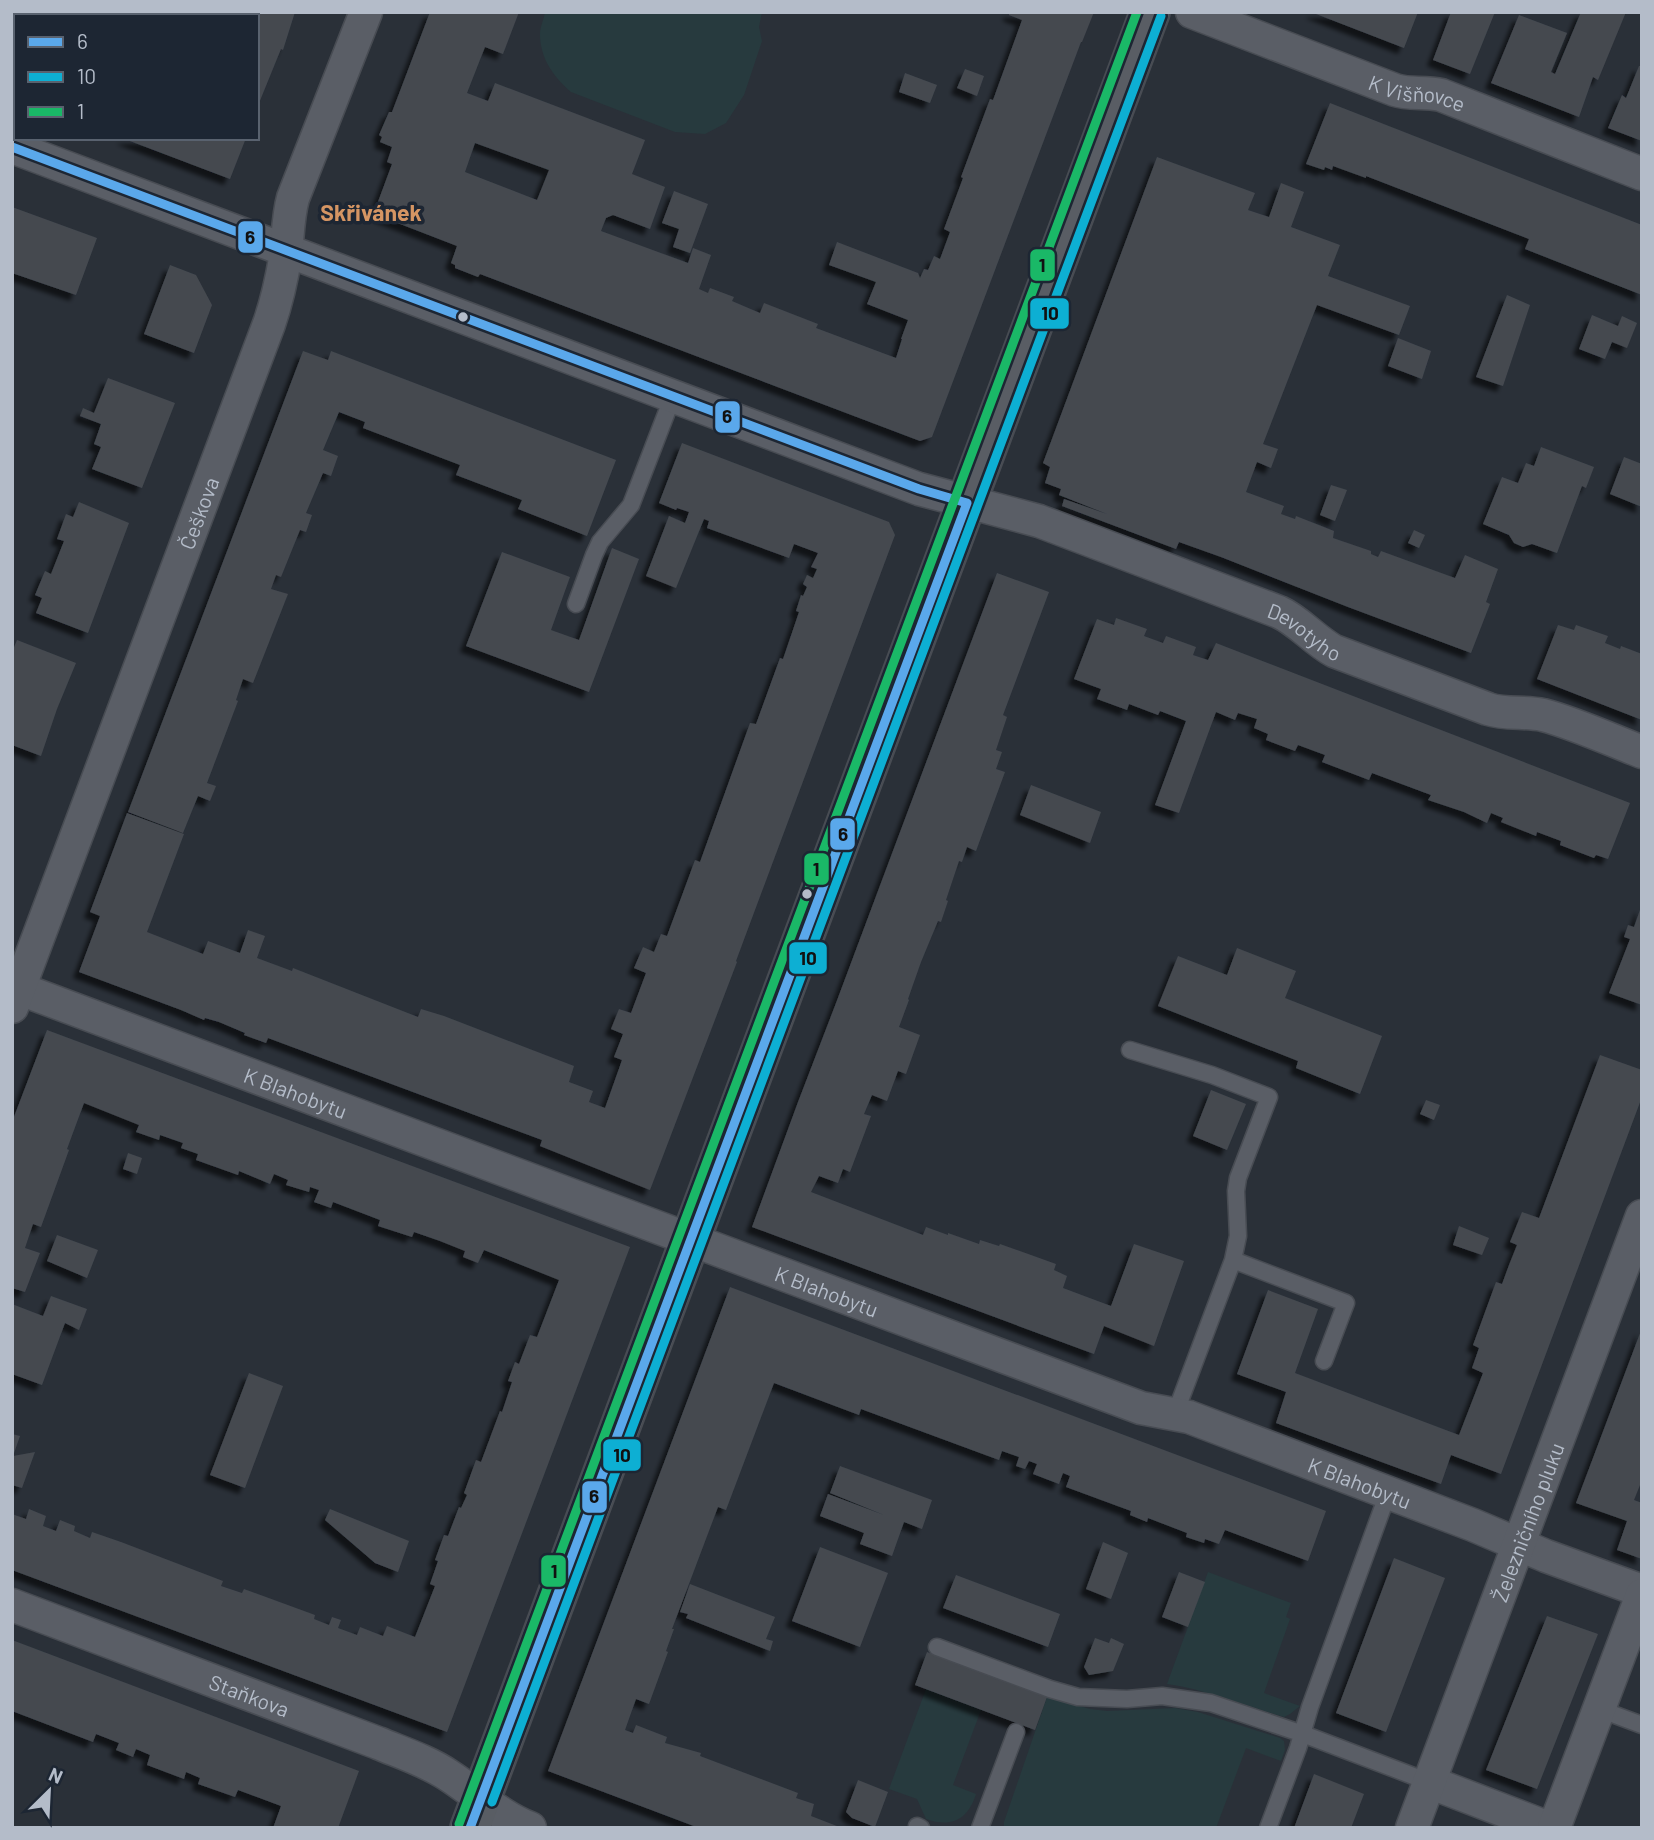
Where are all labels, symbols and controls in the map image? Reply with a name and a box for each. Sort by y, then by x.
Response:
legend [14,14,259,140]
text: 6 [77,28,88,53]
text: 10 [77,63,96,88]
street label: K Višňovce [1365,69,1469,116]
text: 1 [77,98,84,123]
district label: Skřivánek [320,198,422,226]
line badge: 6 [237,220,264,254]
text: 6 [245,225,255,248]
line badge: 1 [1029,248,1056,282]
text: 1 [1039,253,1045,276]
line badge: 10 [1029,297,1070,330]
text: 10 [1041,301,1059,324]
unlabelled marker [456,310,470,324]
line badge: 6 [714,400,741,434]
text: 6 [722,404,732,427]
street label: Češkova [173,473,223,553]
street label: Devotyho [1265,597,1345,665]
line badge: 6 [829,817,856,851]
text: 6 [838,822,848,845]
line badge: 1 [803,852,830,886]
text: 1 [813,857,819,880]
unlabelled marker [800,887,814,901]
line badge: 10 [788,941,828,975]
text: 10 [799,946,817,969]
street label: K Blahobytu [241,1061,351,1123]
street label: K Blahobytu [772,1260,882,1321]
line badge: 10 [602,1438,642,1472]
street label: Železničního pluku [1486,1439,1568,1605]
text: 10 [613,1443,631,1466]
street label: K Blahobytu [1305,1451,1415,1513]
line badge: 6 [581,1480,608,1514]
text: 6 [589,1484,599,1507]
line badge: 1 [540,1554,567,1588]
text: 1 [551,1559,557,1582]
street label: Staňkova [206,1668,293,1721]
north arrow [14,1756,84,1826]
text: N [46,1762,67,1788]

